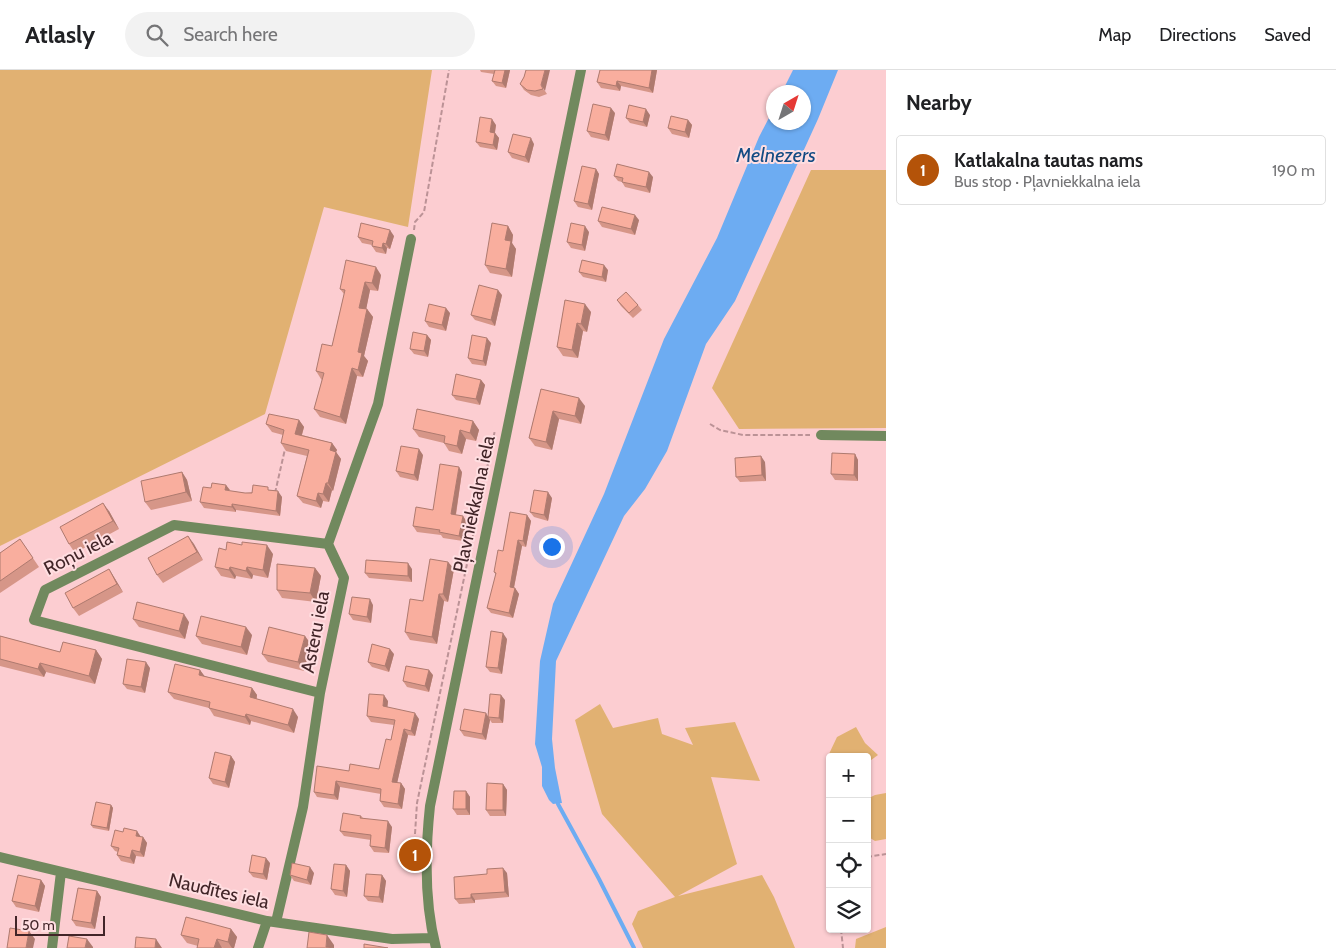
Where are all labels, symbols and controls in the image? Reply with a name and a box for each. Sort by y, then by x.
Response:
search box [125,12,475,57]
text: Atlasly [25,20,95,49]
icon: search [143,21,171,49]
text: Search here [183,23,278,46]
text: Map [1098,24,1131,46]
text: Directions [1159,24,1236,46]
text: Saved [1264,24,1311,46]
north arrow [766,85,811,130]
text: Nearby [906,90,972,115]
water label: Melnezers [735,143,816,167]
text: Katlakalna tautas nams [954,149,1143,172]
text: 1 [920,161,926,180]
text: 190 m [1272,161,1315,180]
text: Bus stop · Pļavniekkalna iela [954,172,1140,191]
street label: Pļavniekkalna iela [448,433,501,575]
street label: Roņu iela [40,526,117,581]
your location [539,534,565,560]
street label: Asteru iela [296,589,334,675]
map controls [826,753,871,933]
button: + [826,753,871,798]
button: − [826,798,871,843]
pin: 1 [399,836,431,874]
button: locate [826,843,871,888]
street label: Naudītes iela [167,868,271,914]
button: layers [826,888,871,933]
scale bar [15,913,105,936]
text: 50 m [22,916,55,934]

